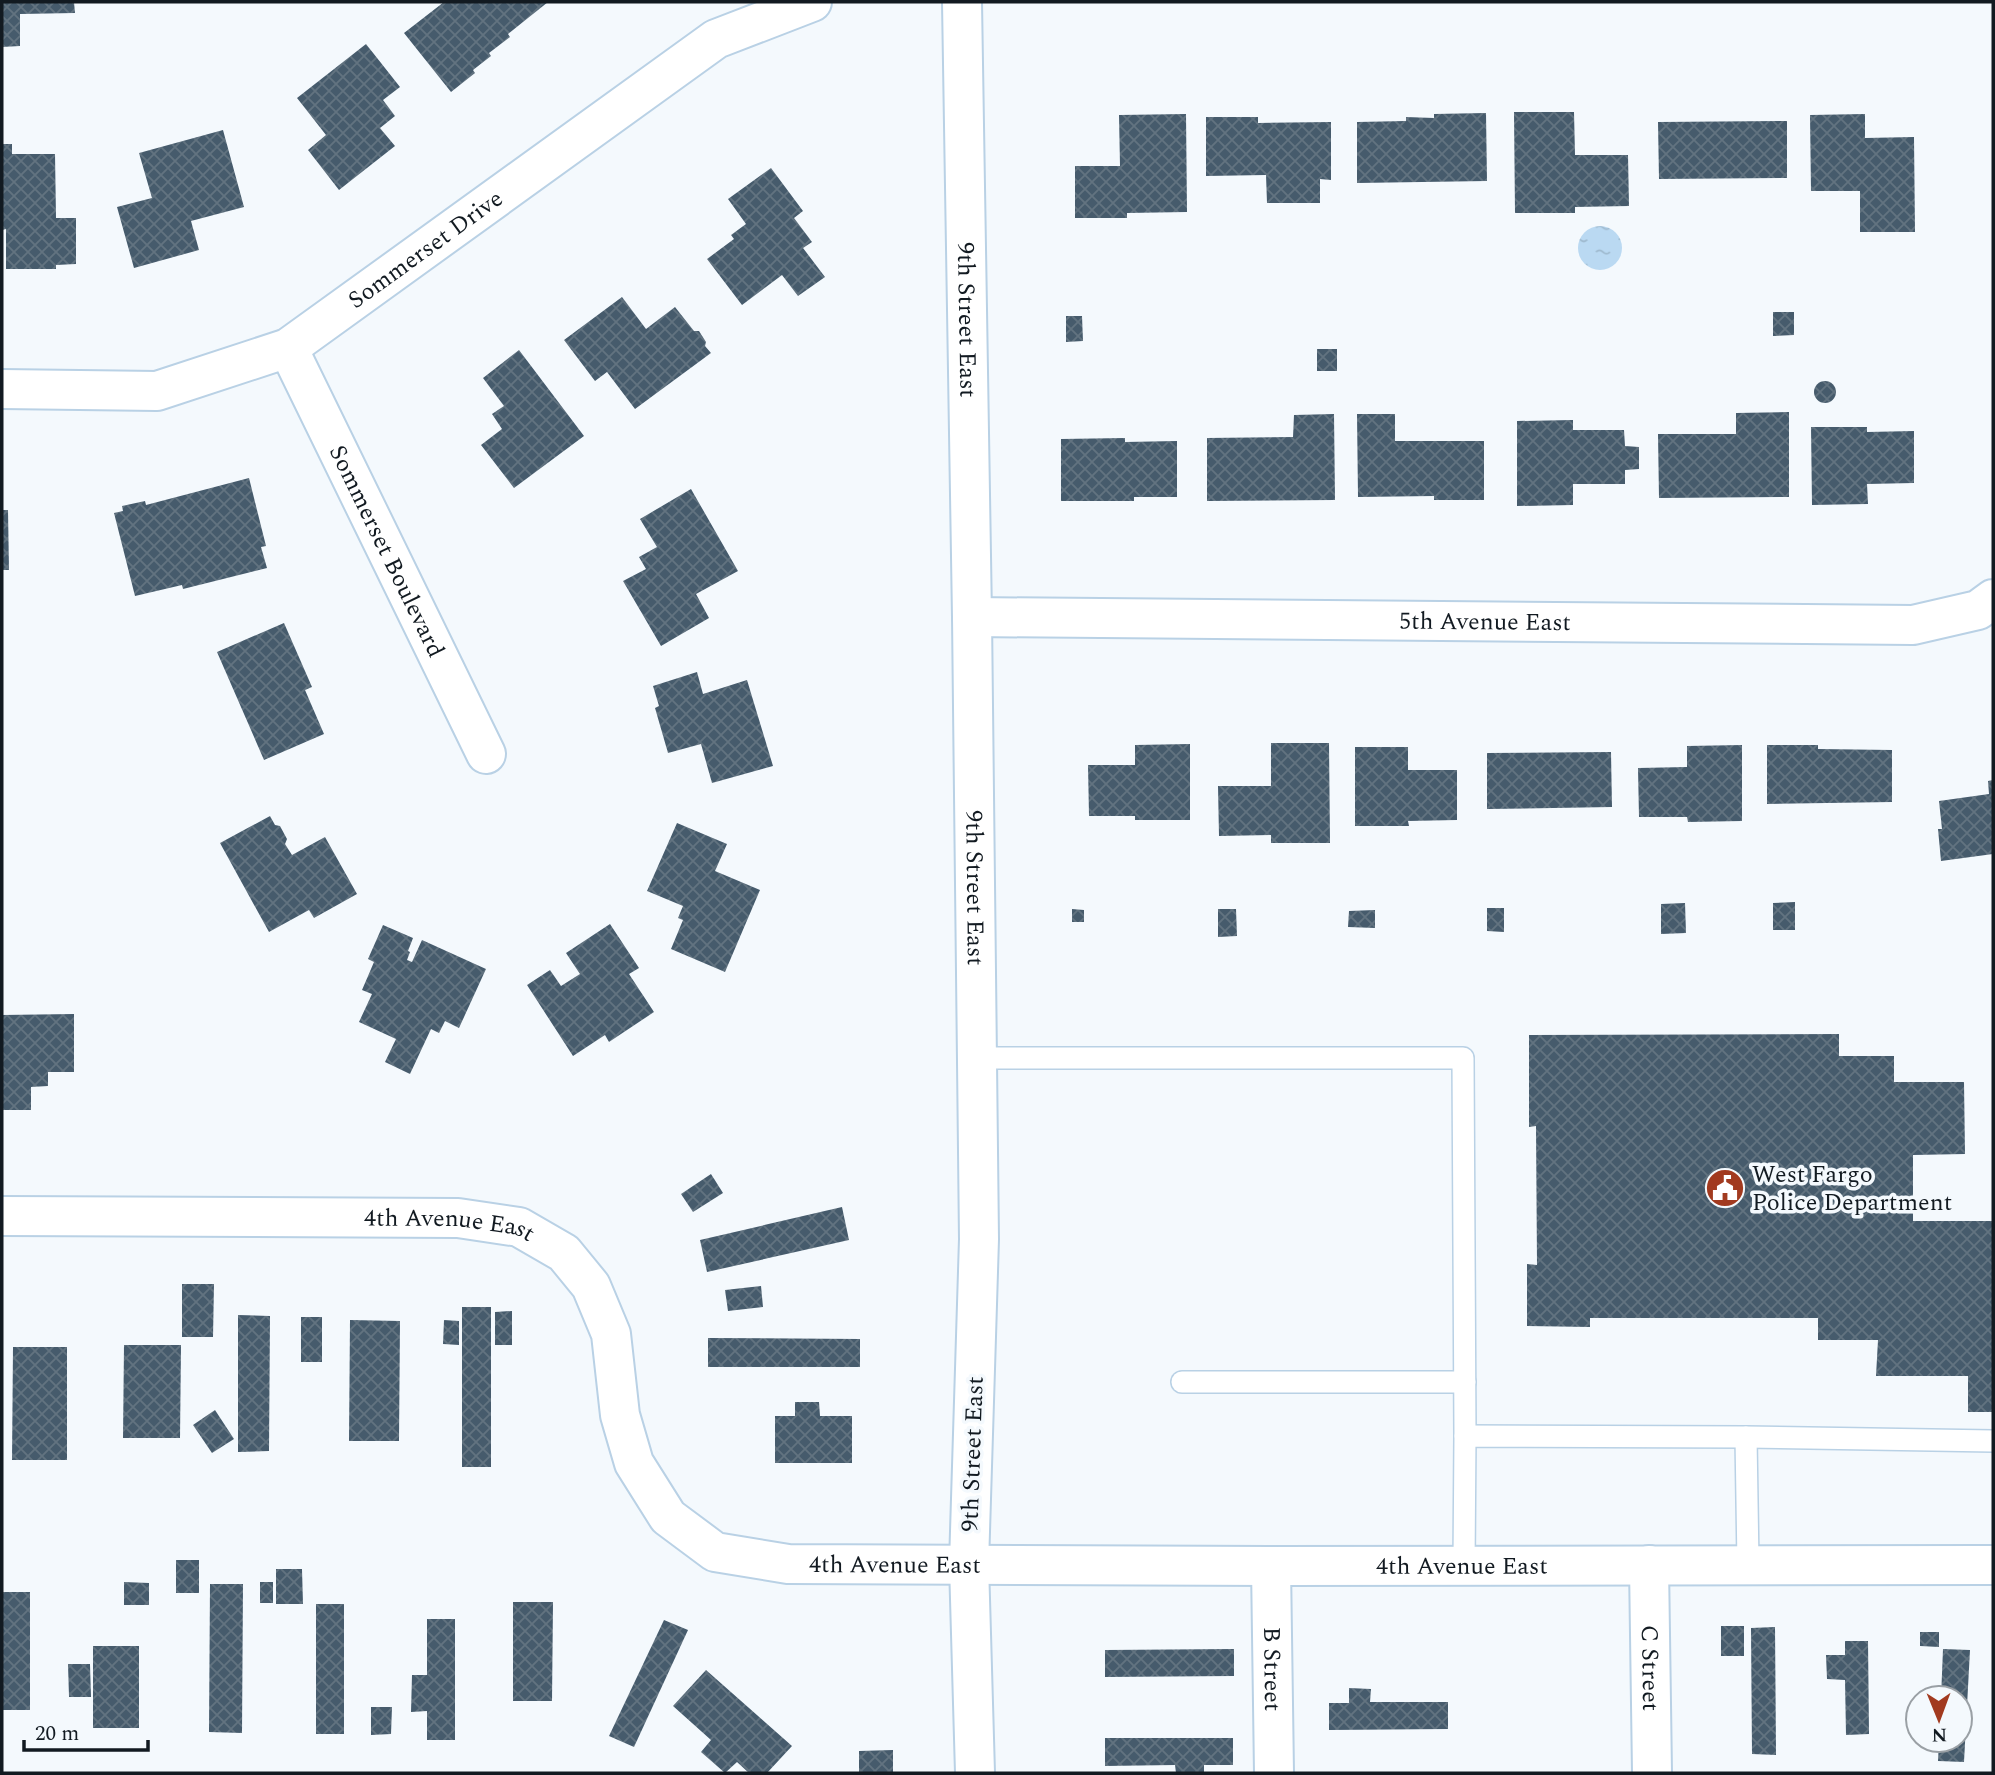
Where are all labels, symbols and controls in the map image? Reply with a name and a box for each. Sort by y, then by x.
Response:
street label: Sommerset Drive [341,181,511,318]
street label: 9th Street East [947,242,985,398]
street label: Sommerset Boulevard [319,439,453,664]
street label: 5th Avenue East [1399,604,1571,641]
street label: 9th Street East [955,810,993,966]
place label: West Fargo Police Department [1752,1157,1952,1221]
public building icon: West Fargo Police Department [1704,1167,1746,1209]
street label: 4th Avenue East [364,1201,542,1252]
street label: 9th Street East [952,1376,994,1532]
street label: 4th Avenue East [809,1547,981,1584]
street label: 4th Avenue East [1376,1549,1548,1585]
street label: C Street [1631,1625,1668,1711]
street label: B Street [1253,1626,1290,1712]
north arrow [1904,1684,1974,1754]
scale bar [24,1708,149,1752]
text: 20 m [35,1718,79,1750]
text: N [1931,1720,1947,1749]

